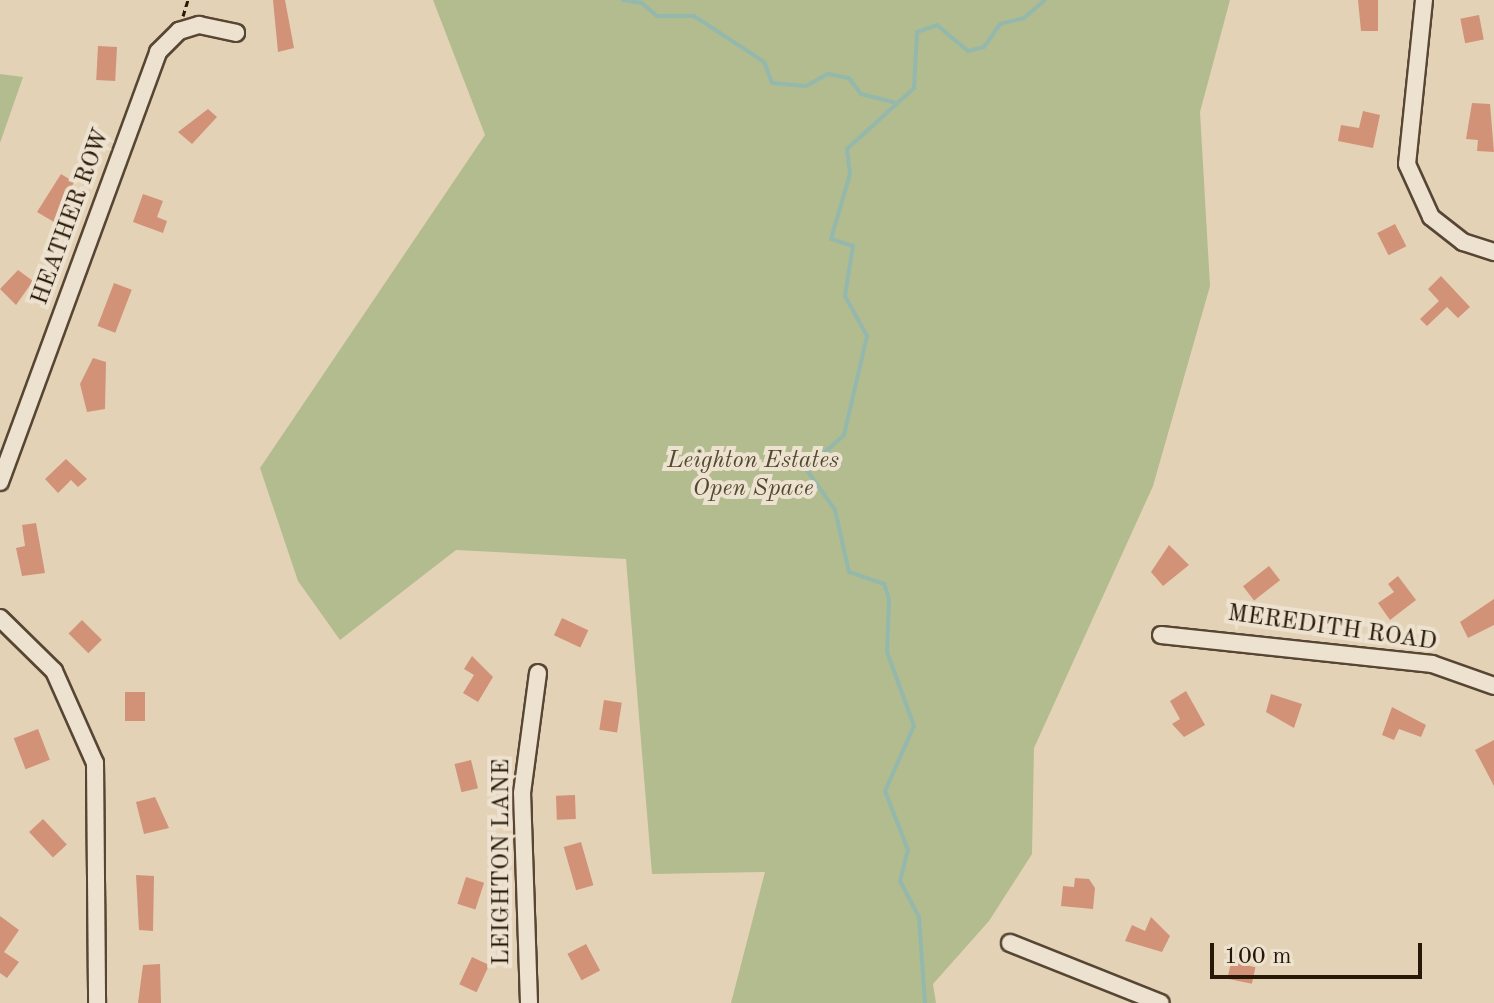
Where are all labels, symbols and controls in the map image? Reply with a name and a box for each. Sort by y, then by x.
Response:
street label: HEATHER ROW [27,125,117,309]
park label: Leighton Estates Open Space [667,448,839,504]
street label: MEREDITH ROAD [1226,600,1438,658]
street label: LEIGHTON LANE [489,759,517,965]
scale bar [1214,927,1426,977]
text: 100 m [1224,945,1292,969]

